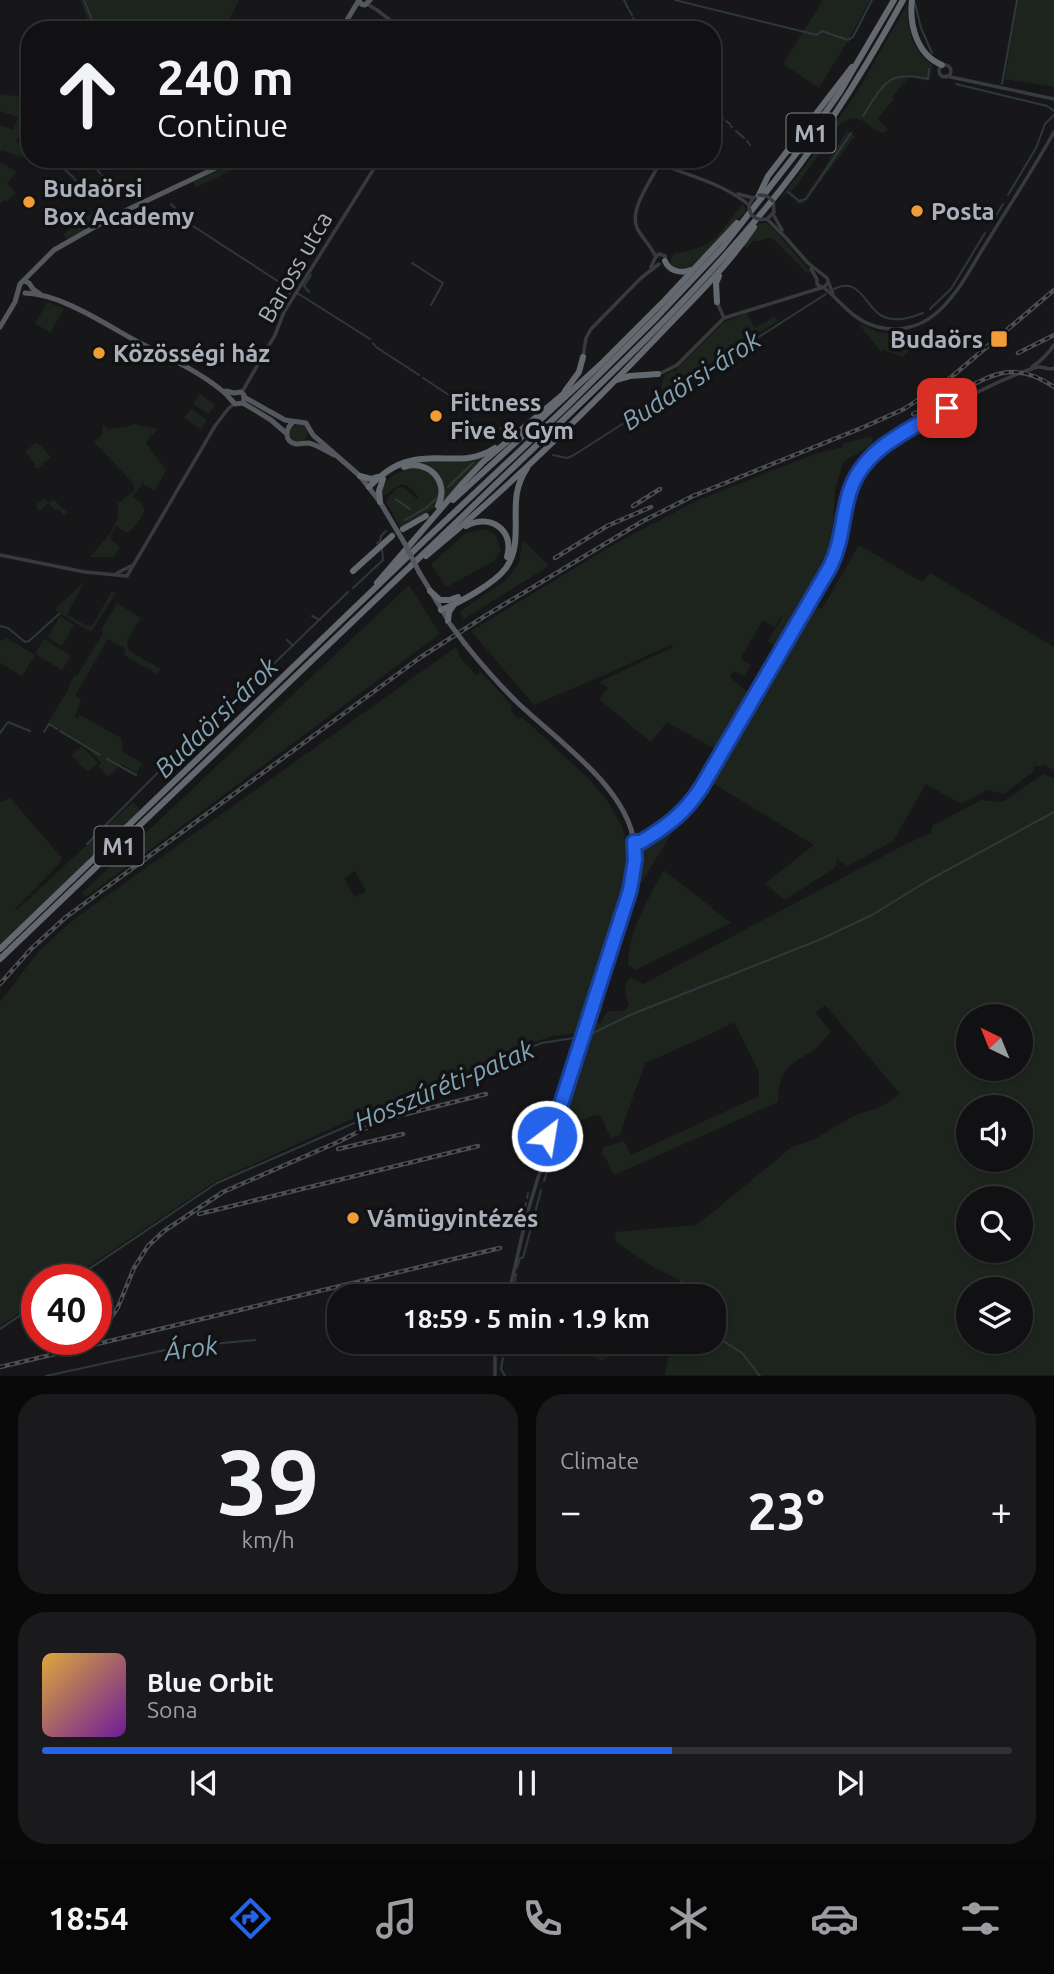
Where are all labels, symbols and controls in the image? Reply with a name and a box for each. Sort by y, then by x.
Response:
icon: ahead [42,49,133,140]
text: 240 m [157,49,294,104]
text: Continue [157,107,288,143]
road number: M1 [786,114,836,152]
place label: Budaörsi Box Academy [43,175,195,230]
marker: Budaörsi Box Academy [21,194,37,210]
place label: Posta [931,198,995,225]
marker: Posta [909,203,925,219]
street label: Baross utca [252,207,338,327]
water label: Budaörsi-árok [616,324,766,436]
place label: Budaörs [890,326,983,353]
marker: Budaörs [989,329,1009,349]
place label: Közösségi ház [113,340,270,367]
marker: Közösségi ház [91,345,107,361]
pin [917,378,977,438]
place label: Fittness Five & Gym [450,389,574,444]
icon: arrive [928,389,966,427]
marker: Fittness Five & Gym [428,408,444,424]
water label: Budaörsi-árok [149,651,284,783]
road number: M1 [94,826,144,866]
north arrow [956,1004,1032,1082]
map controls [956,1004,1033,1354]
water label: Hosszúréti-patak [350,1034,539,1136]
button: sound [956,1095,1033,1172]
position arrow [510,1099,584,1173]
button: search [956,1186,1033,1263]
place label: Vámügyintézés [367,1205,538,1232]
marker: Vámügyintézés [345,1210,361,1226]
speed limit sign: 40 [21,1264,112,1355]
button: layers [956,1277,1033,1354]
text: 18:59 · 5 min · 1.9 km [403,1304,650,1333]
water label: Árok [160,1329,220,1366]
text: 39 [217,1430,319,1532]
text: Climate [560,1448,639,1473]
text: 23° [747,1482,825,1540]
text: − [560,1490,581,1532]
text: + [991,1490,1012,1532]
text: km/h [241,1527,295,1552]
text: Blue Orbit [147,1668,274,1697]
text: Sona [147,1697,197,1722]
icon: previous [185,1764,223,1802]
icon: pause [508,1764,546,1802]
icon: next [831,1764,869,1802]
icon: directions [226,1894,275,1943]
icon: music [372,1894,421,1943]
icon: phone [518,1894,567,1943]
icon: climate [664,1894,713,1943]
icon: car [810,1894,859,1943]
icon: filters [956,1894,1005,1943]
text: 18:54 [49,1900,129,1936]

